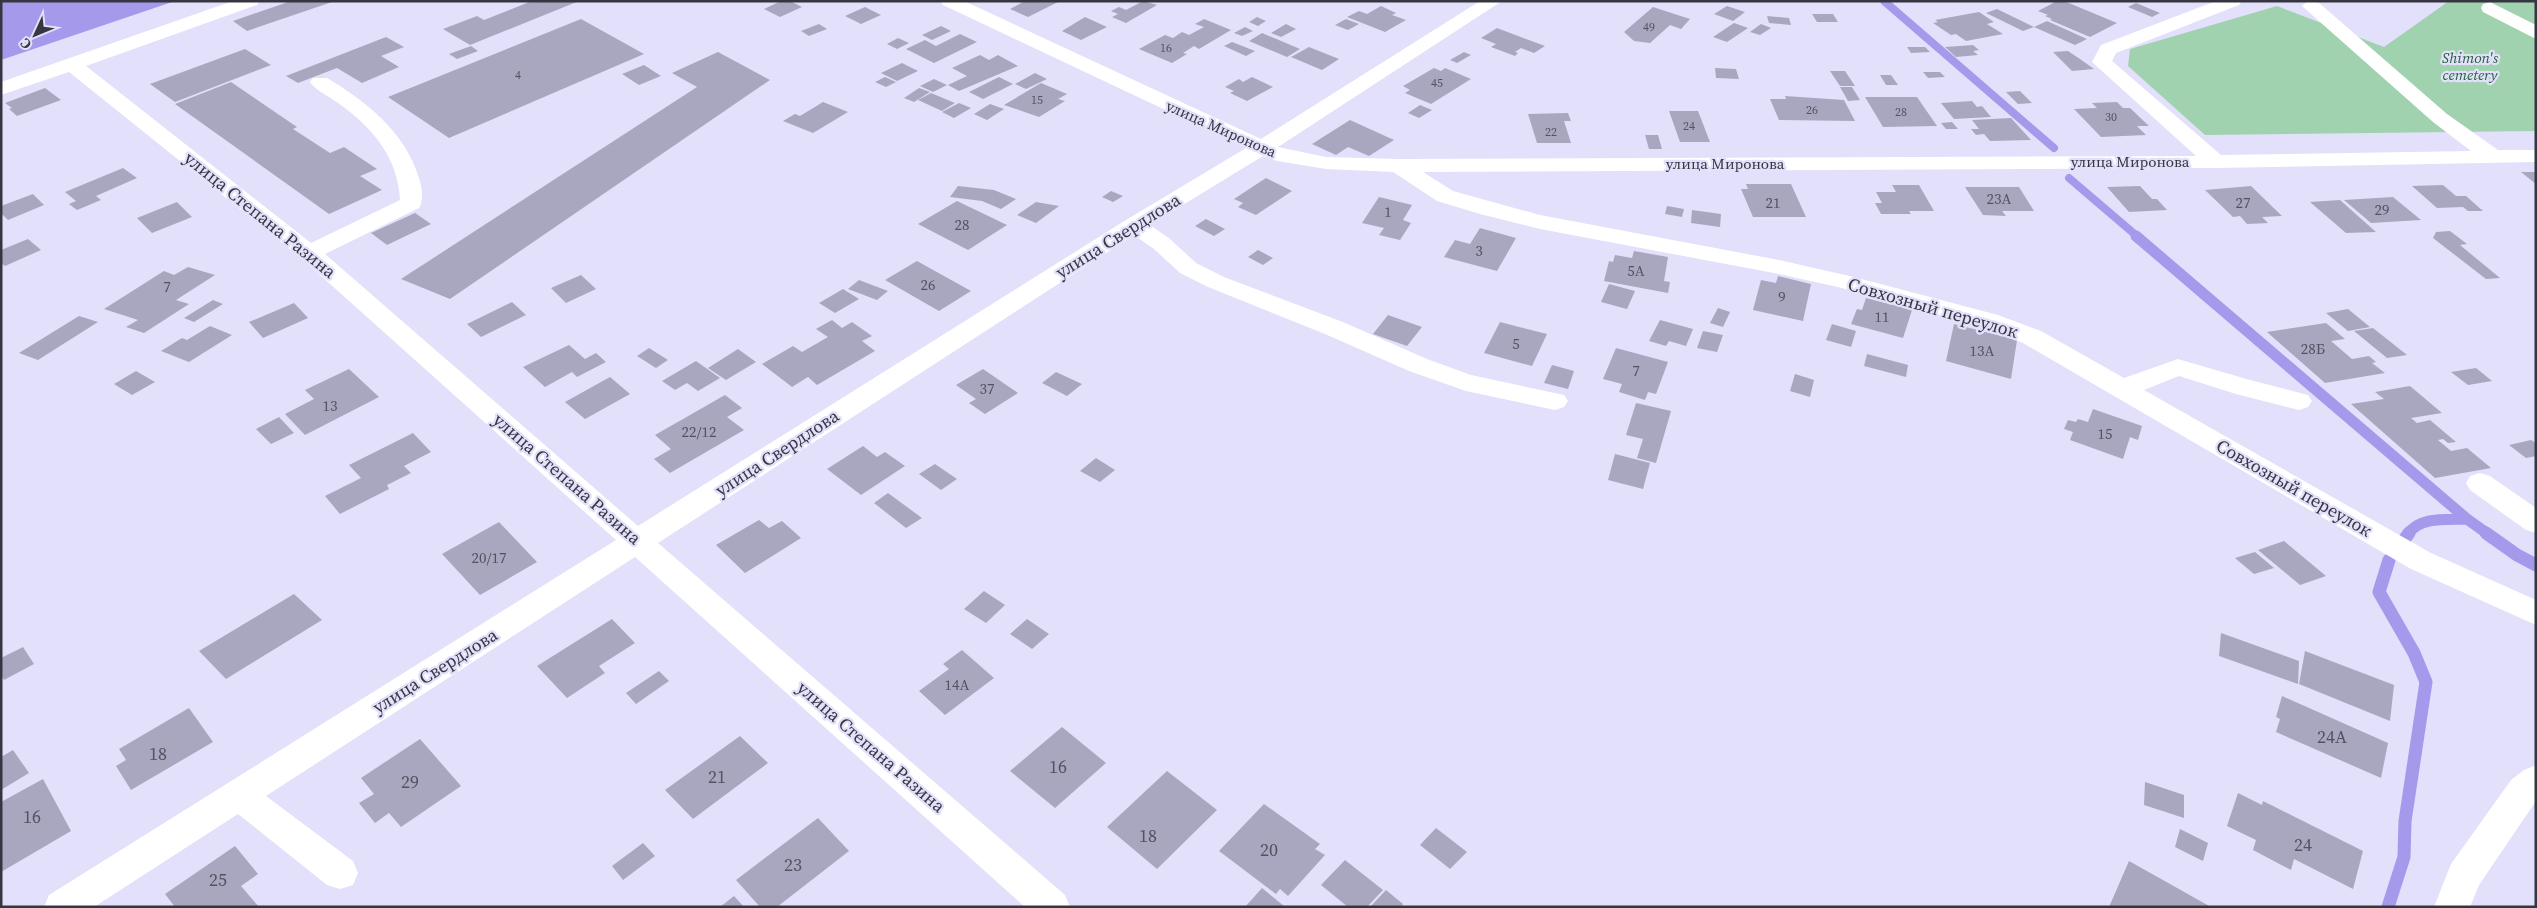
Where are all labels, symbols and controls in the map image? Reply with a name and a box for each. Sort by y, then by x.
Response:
north arrow [10,10,60,60]
house number: 49 [1643,19,1655,35]
text: С [15,34,36,54]
house number: 16 [1160,40,1172,56]
park label: Shimon's cemetery [2442,47,2499,85]
house number: 4 [515,67,521,83]
house number: 45 [1431,75,1443,91]
house number: 15 [1031,92,1043,108]
street label: улица Миронова [1163,95,1280,162]
house number: 26 [1806,102,1818,118]
house number: 28 [1895,104,1907,120]
house number: 30 [2105,109,2117,125]
house number: 24 [1683,118,1695,134]
house number: 22 [1545,124,1557,140]
street label: улица Степана Разина [179,145,342,284]
street label: улица Миронова [2071,151,2190,172]
street label: улица Миронова [1666,153,1785,174]
street label: улица Свердлова [1050,187,1186,284]
house number: 23А [1987,188,2012,209]
house number: 21 [1765,192,1781,213]
house number: 27 [2235,192,2251,213]
house number: 29 [2374,199,2390,220]
house number: 1 [1384,201,1392,222]
house number: 28 [954,214,970,235]
house number: 3 [1475,240,1483,261]
house number: 5А [1627,260,1645,281]
street label: Совхозный переулок [1845,271,2021,344]
house number: 26 [920,274,936,295]
house number: 7 [163,276,171,297]
house number: 9 [1778,286,1786,307]
house number: 11 [1874,306,1890,327]
house number: 5 [1512,333,1520,354]
house number: 28Б [2301,338,2325,359]
house number: 13А [1970,340,1995,361]
house number: 7 [1632,360,1640,381]
house number: 37 [979,378,995,399]
house number: 13 [322,395,338,416]
street label: улица Свердлова [710,403,844,502]
street label: улица Степана Разина [488,407,647,551]
house number: 22/12 [682,421,716,442]
house number: 15 [2097,423,2113,444]
street label: Совхозный переулок [2212,433,2377,542]
house number: 20/17 [472,547,506,568]
street label: улица Свердлова [367,622,503,719]
house number: 14А [945,674,970,695]
street label: улица Степана Разина [792,675,951,819]
house number: 24А [2317,724,2347,749]
house number: 18 [149,741,167,766]
house number: 16 [1049,754,1067,779]
house number: 21 [708,764,726,789]
house number: 29 [401,769,419,794]
house number: 16 [23,804,41,829]
house number: 18 [1139,823,1157,848]
house number: 24 [2294,832,2312,857]
house number: 20 [1260,837,1278,862]
house number: 23 [784,852,802,877]
house number: 25 [209,867,227,892]

